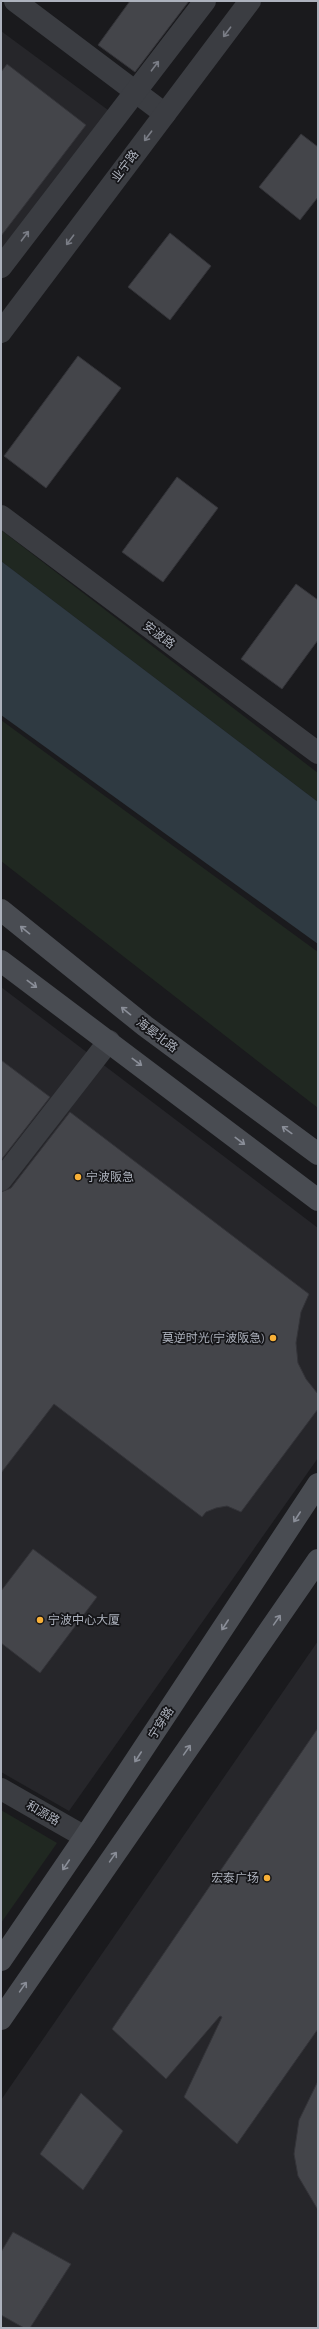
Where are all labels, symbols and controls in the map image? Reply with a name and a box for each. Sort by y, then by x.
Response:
one-way arrow [222,27,231,38]
one-way arrow [151,61,159,72]
one-way arrow [144,130,153,141]
street label: 业宁路 [109,147,141,184]
one-way arrow [20,231,29,242]
one-way arrow [66,234,74,245]
street label: 安波路 [141,619,178,651]
one-way arrow [19,925,30,934]
one-way arrow [27,980,38,988]
one-way arrow [121,1007,132,1015]
street label: 海晏北路 [134,1015,180,1054]
one-way arrow [131,1057,142,1066]
one-way arrow [281,1126,292,1135]
one-way arrow [234,1136,245,1145]
place label: 宁波阪急 [86,1170,134,1183]
marker: 宁波阪急 [73,1172,83,1182]
place label: 莫逆时光(宁波阪急) [162,1331,265,1344]
marker: 莫逆时光(宁波阪急) [268,1333,278,1343]
one-way arrow [292,1511,300,1523]
place label: 宁波中心大厦 [48,1614,120,1626]
marker: 宁波中心大厦 [35,1615,45,1625]
one-way arrow [273,1615,281,1626]
one-way arrow [221,1620,229,1631]
street label: 宁穿路 [145,1704,176,1741]
one-way arrow [183,1745,191,1756]
one-way arrow [134,1751,142,1762]
street label: 和源路 [24,1798,62,1827]
one-way arrow [109,1852,117,1863]
one-way arrow [62,1860,70,1871]
place label: 宏泰广场 [211,1871,259,1884]
marker: 宏泰广场 [262,1873,272,1883]
one-way arrow [19,1982,27,1993]

